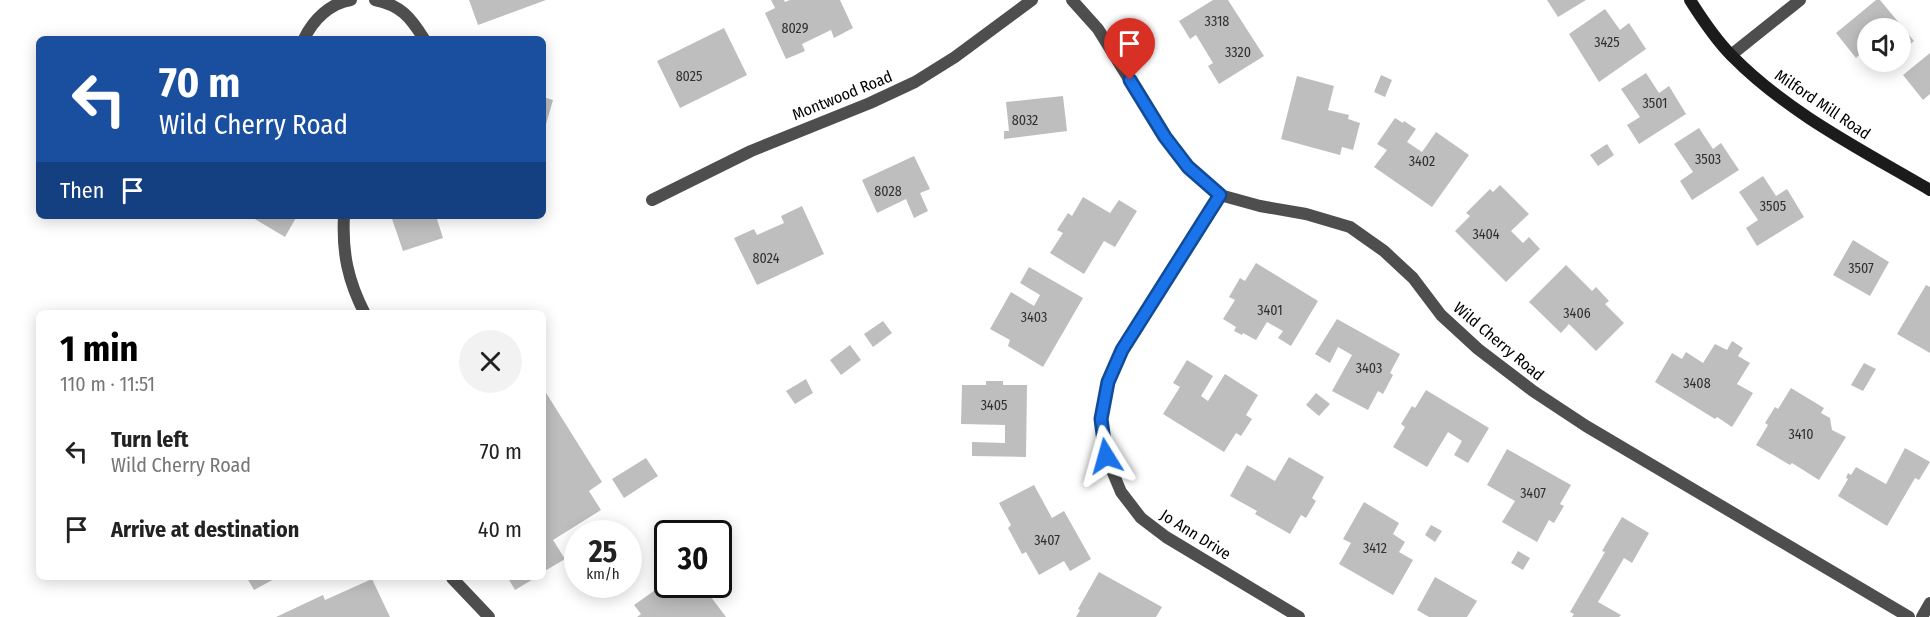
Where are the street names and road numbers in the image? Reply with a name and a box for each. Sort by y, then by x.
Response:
street label: Milford Mill Road [1771,65,1874,143]
street label: Montwood Road [789,67,895,124]
street label: Wild Cherry Road [1450,298,1548,385]
street label: Jo Ann Drive [1157,505,1235,564]

